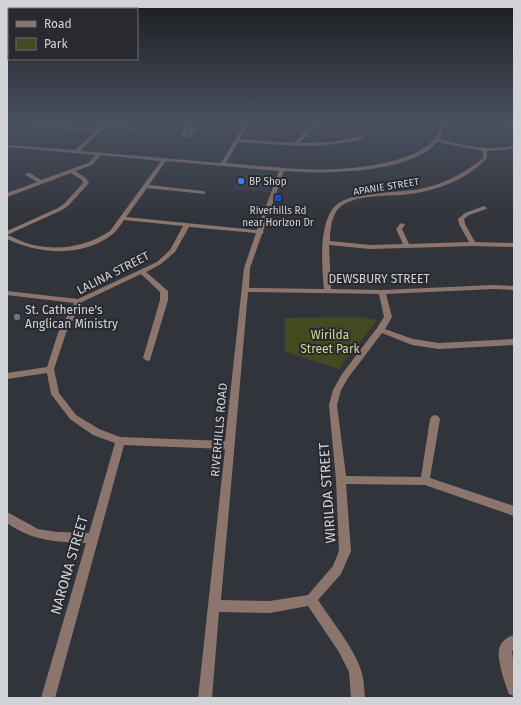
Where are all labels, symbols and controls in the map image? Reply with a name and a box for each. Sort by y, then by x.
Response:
legend [8,8,138,60]
text: Road [44,17,72,31]
text: Park [44,37,68,51]
marker: BP Shop [236,176,246,186]
place label: BP Shop [249,176,287,188]
street label: APANIE STREET [352,176,421,198]
marker: Riverhills Rd near Horizon Dr [273,193,283,203]
place label: Riverhills Rd near Horizon Dr [242,205,314,229]
street label: LALINA STREET [74,248,152,297]
street label: DEWSBURY STREET [328,272,430,286]
place label: St. Catherine's Anglican Ministry [25,303,118,331]
marker: St. Catherine's Anglican Ministry [12,312,22,322]
park label: Wirilda Street Park [300,328,361,356]
street label: RIVERHILLS ROAD [208,382,230,478]
street label: WIRILDA STREET [315,441,340,544]
street label: NARONA STREET [47,513,92,617]

